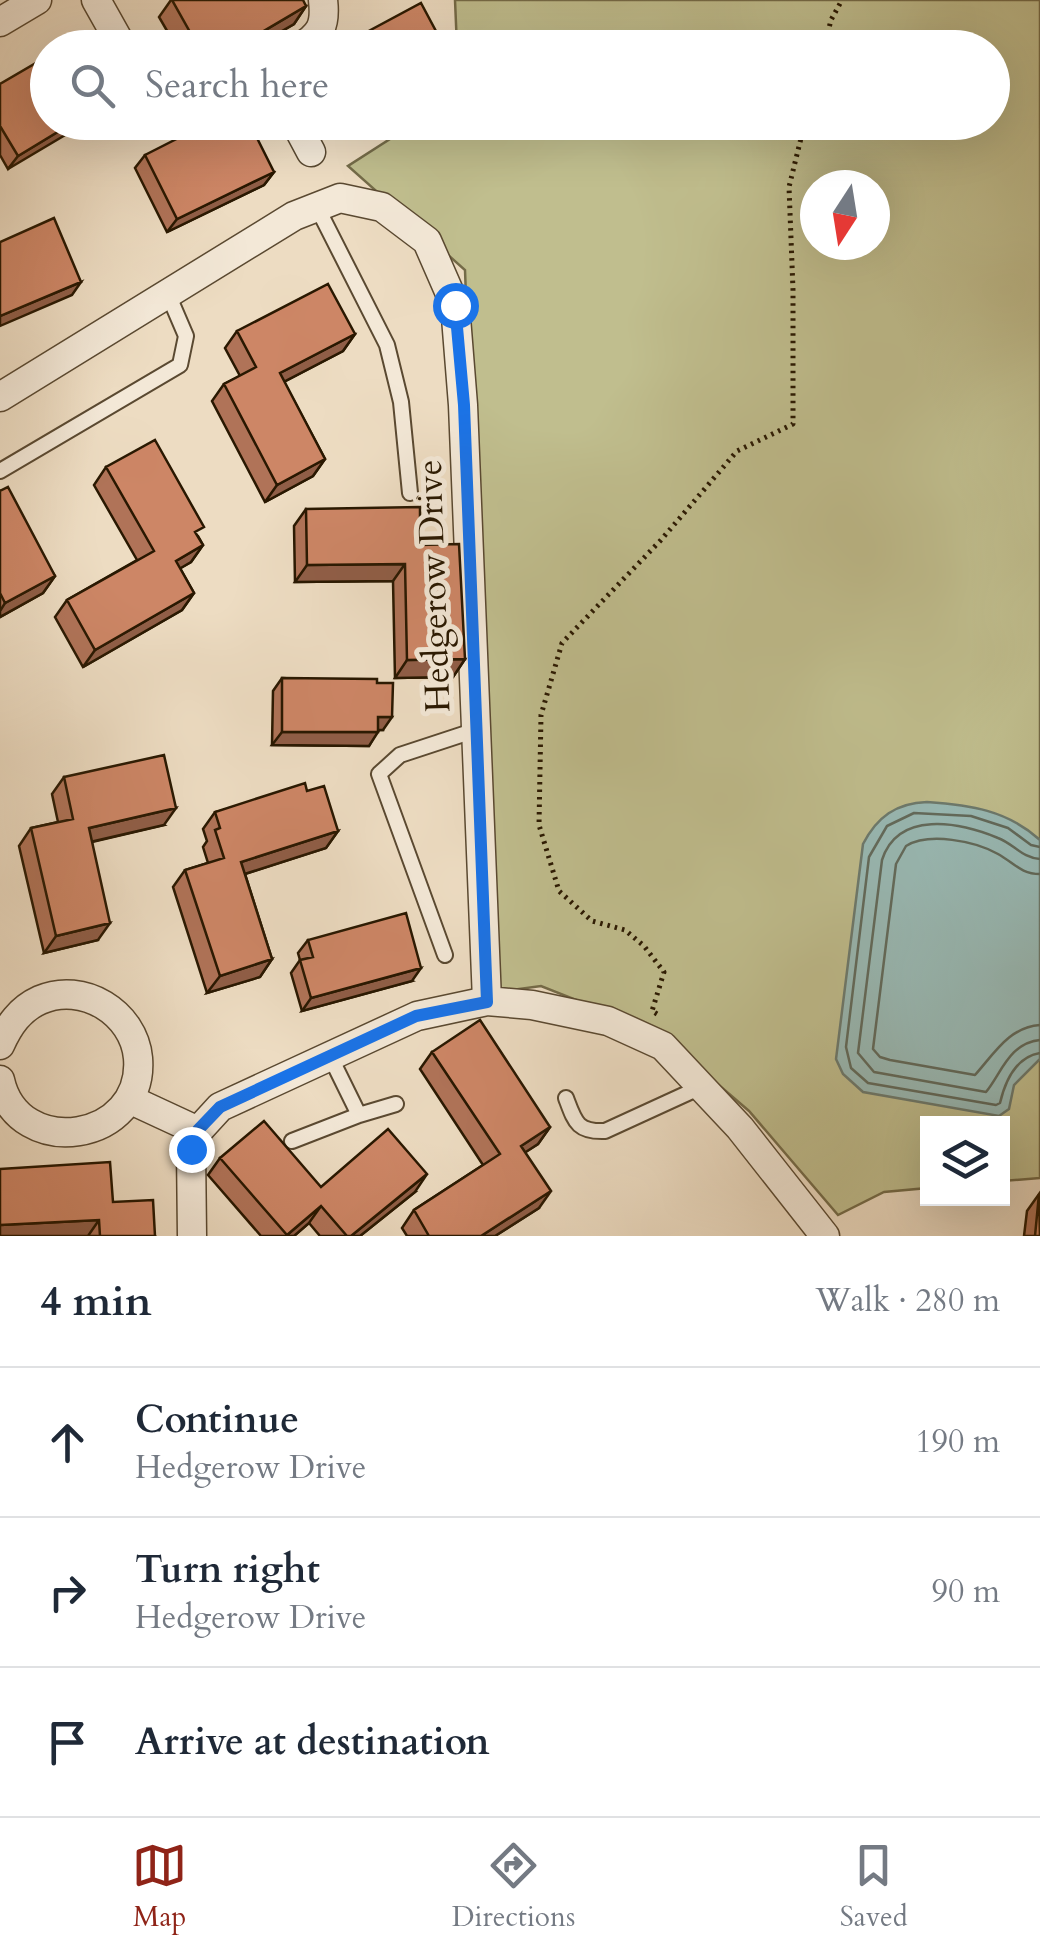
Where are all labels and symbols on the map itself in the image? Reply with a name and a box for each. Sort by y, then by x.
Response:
north arrow [800,170,890,260]
route start [433,283,479,329]
street label: Hedgerow Drive [406,459,462,713]
route end [169,1127,215,1173]

